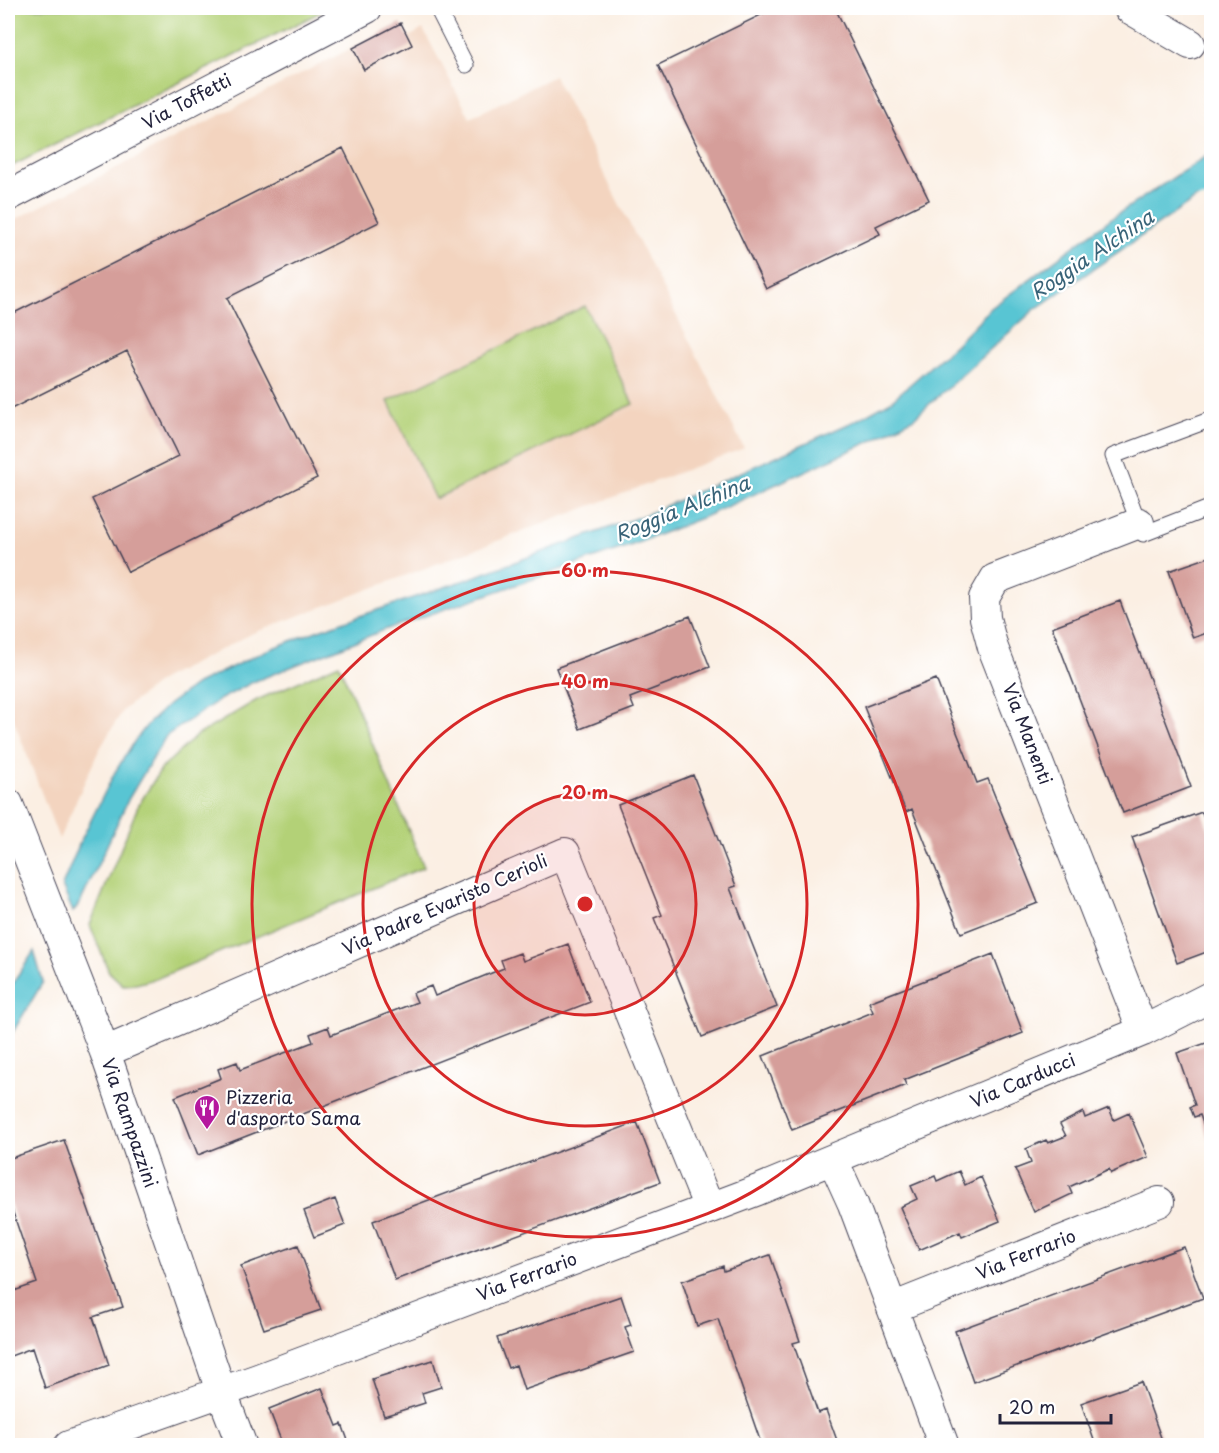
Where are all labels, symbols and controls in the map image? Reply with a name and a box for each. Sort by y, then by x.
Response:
street label: Via Toffetti [137,66,236,136]
water label: Roggia Alchina [1024,201,1160,307]
water label: Roggia Alchina [610,467,755,549]
text: 60 m [561,556,609,583]
text: 40 m [561,667,609,694]
street label: Via Manenti [997,679,1060,788]
text: 20 m [562,778,608,805]
street label: Via Padre Evaristo Cerioli [337,846,551,961]
centre of rings [575,894,595,914]
street label: Via Carducci [966,1045,1079,1114]
street label: Via Rampazzini [96,1054,165,1191]
place label: Pizzeria d'asporto Sama [226,1083,361,1131]
restaurant icon: Pizzeria d'asporto Sama [192,1093,222,1131]
street label: Via Ferrario [971,1221,1079,1286]
street label: Via Ferrario [472,1244,581,1307]
scale bar [1000,1387,1111,1425]
text: 20 m [1009,1393,1055,1420]

